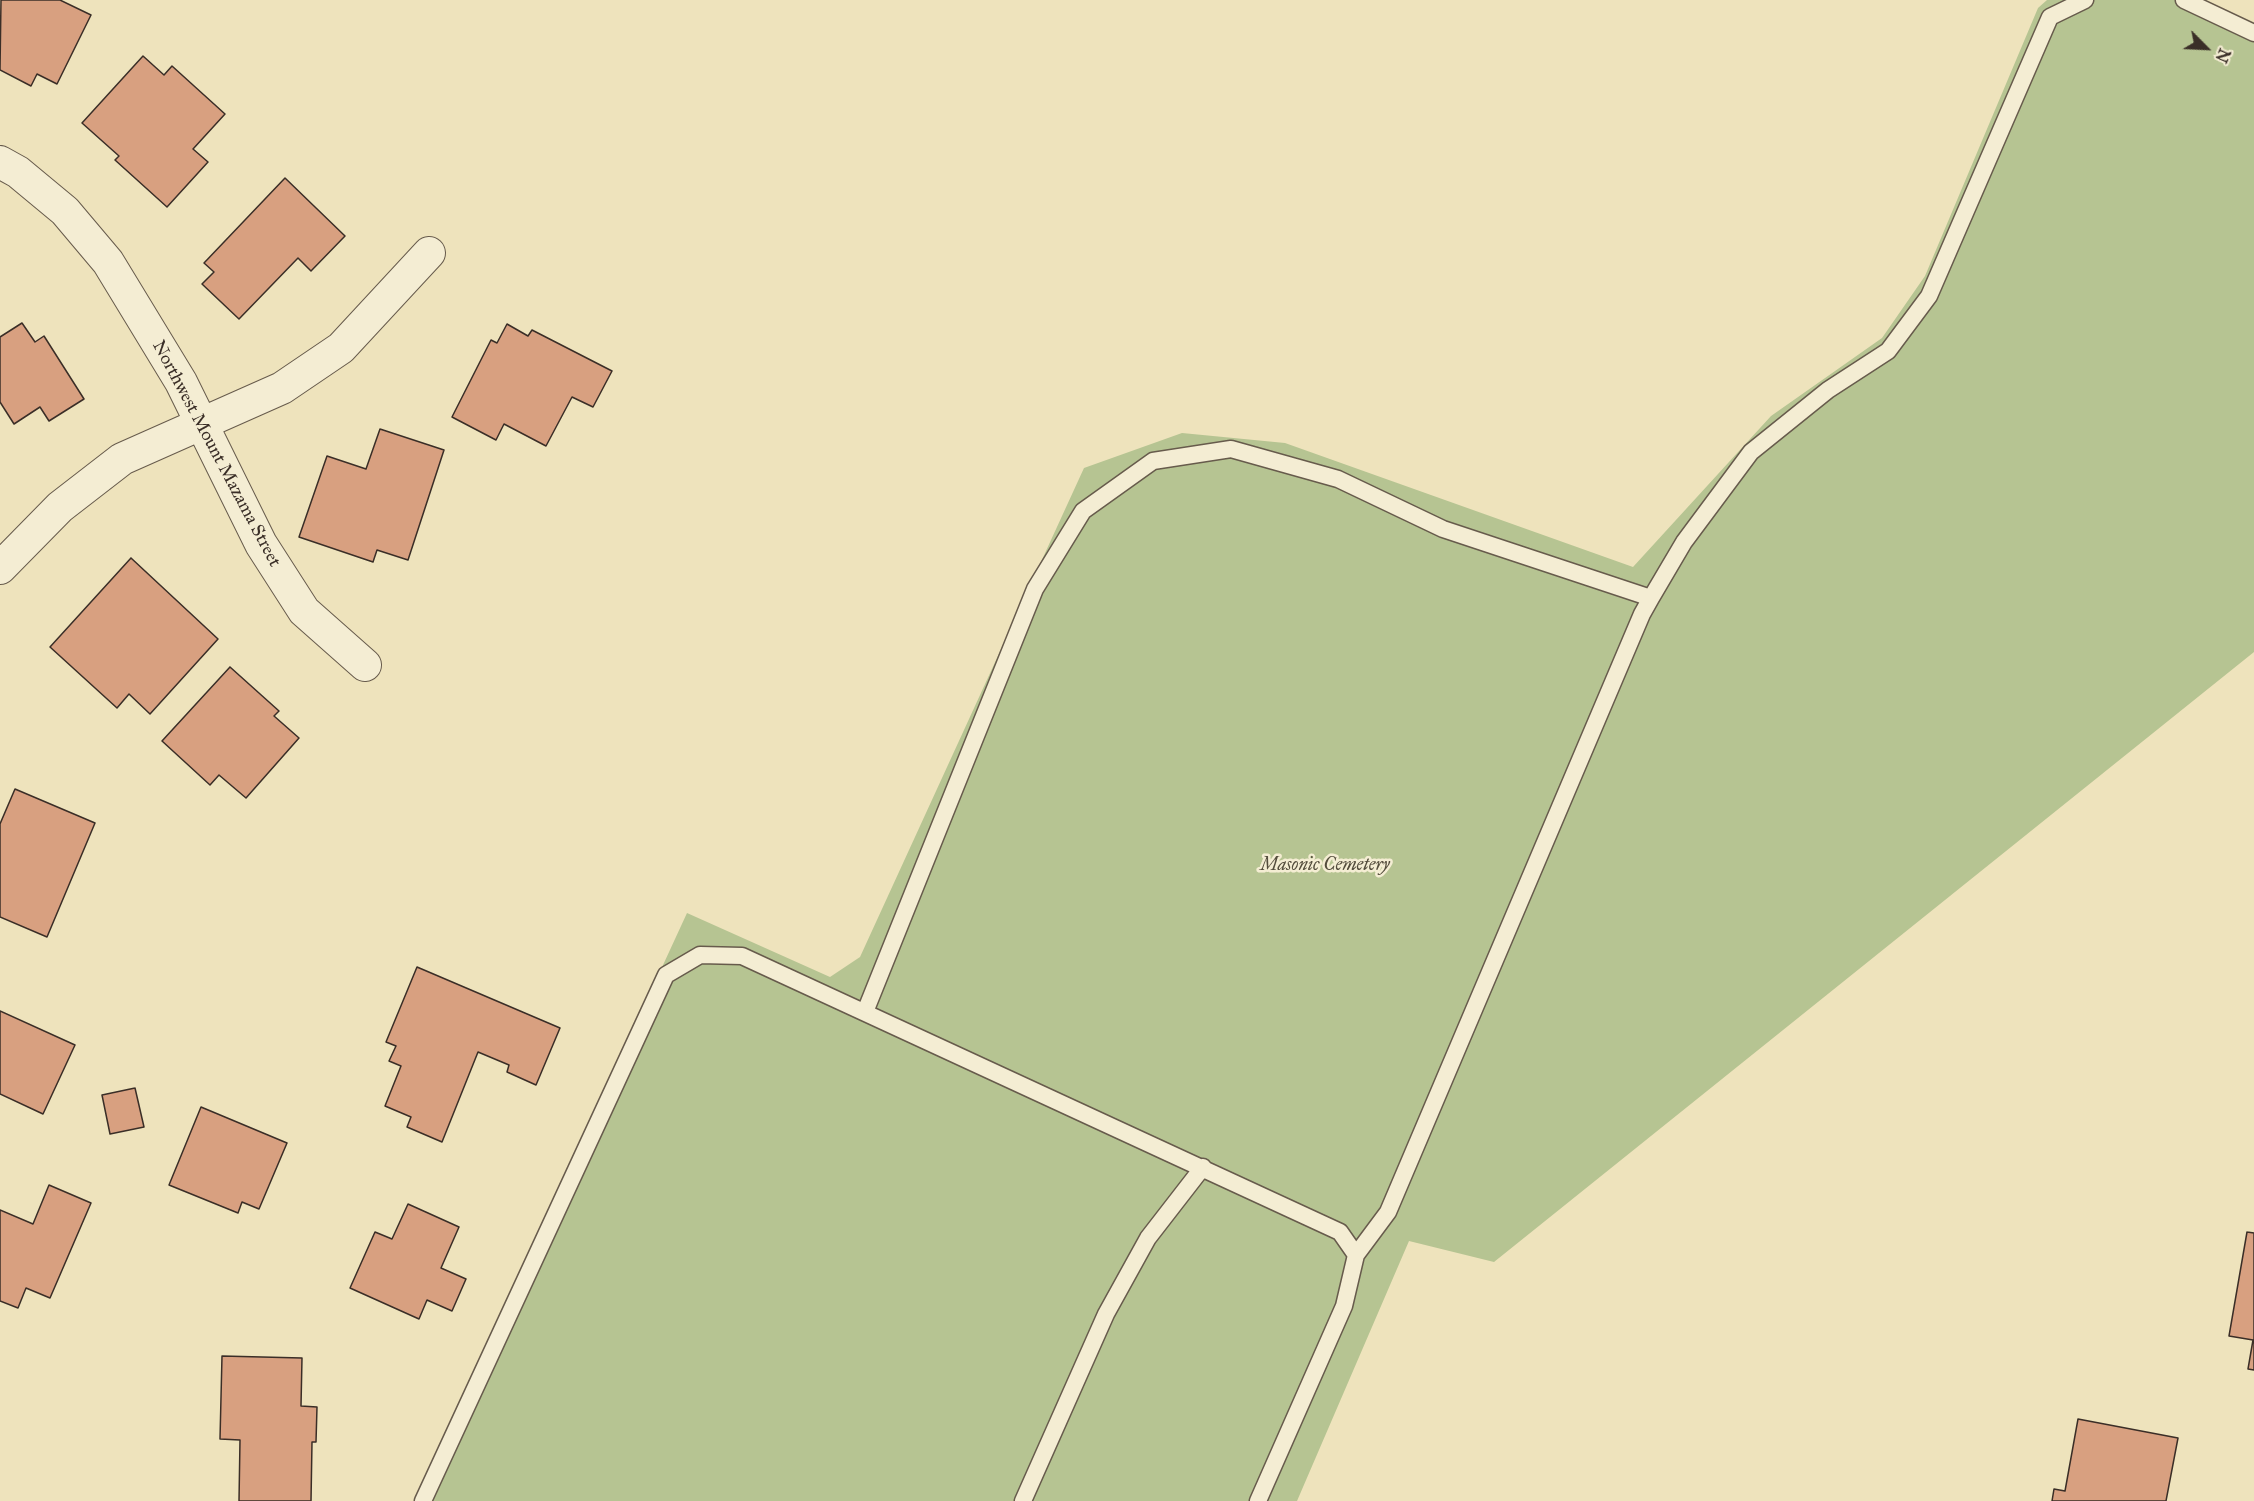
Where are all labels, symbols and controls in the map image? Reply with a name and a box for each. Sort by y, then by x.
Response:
north arrow [2176,18,2236,78]
text: N [2211,45,2234,66]
street label: Northwest Mount Mazama Street [147,337,285,571]
park label: Masonic Cemetery [1260,855,1390,877]

